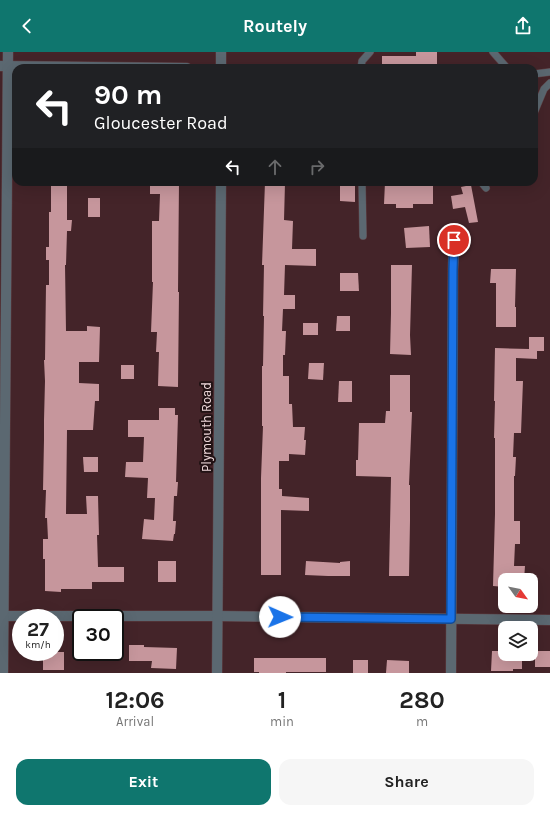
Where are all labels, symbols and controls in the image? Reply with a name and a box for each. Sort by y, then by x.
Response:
icon: back [16,15,38,37]
text: Routely [243,15,307,37]
icon: share [512,15,534,37]
text: 90 m [94,78,162,111]
icon: left [28,80,80,132]
text: Gloucester Road [94,112,228,134]
icon: left [222,156,244,178]
icon: ahead [264,156,286,178]
icon: right [306,156,328,178]
pin [437,223,471,257]
icon: arrive [443,229,465,251]
street label: Plymouth Road [199,382,214,472]
north arrow [498,573,538,613]
map controls [498,573,538,661]
position arrow [259,596,301,638]
speed limit sign: 30 [72,609,124,661]
text: 27 [27,618,49,641]
button: layers [498,621,538,661]
text: km/h [25,639,51,651]
text: 12:06 [105,686,165,714]
text: 1 [278,686,286,714]
text: 280 [399,686,445,714]
text: Arrival [116,714,154,729]
text: min [270,714,294,729]
text: m [416,714,428,729]
button: Exit [16,759,271,805]
button: Share [279,759,534,805]

